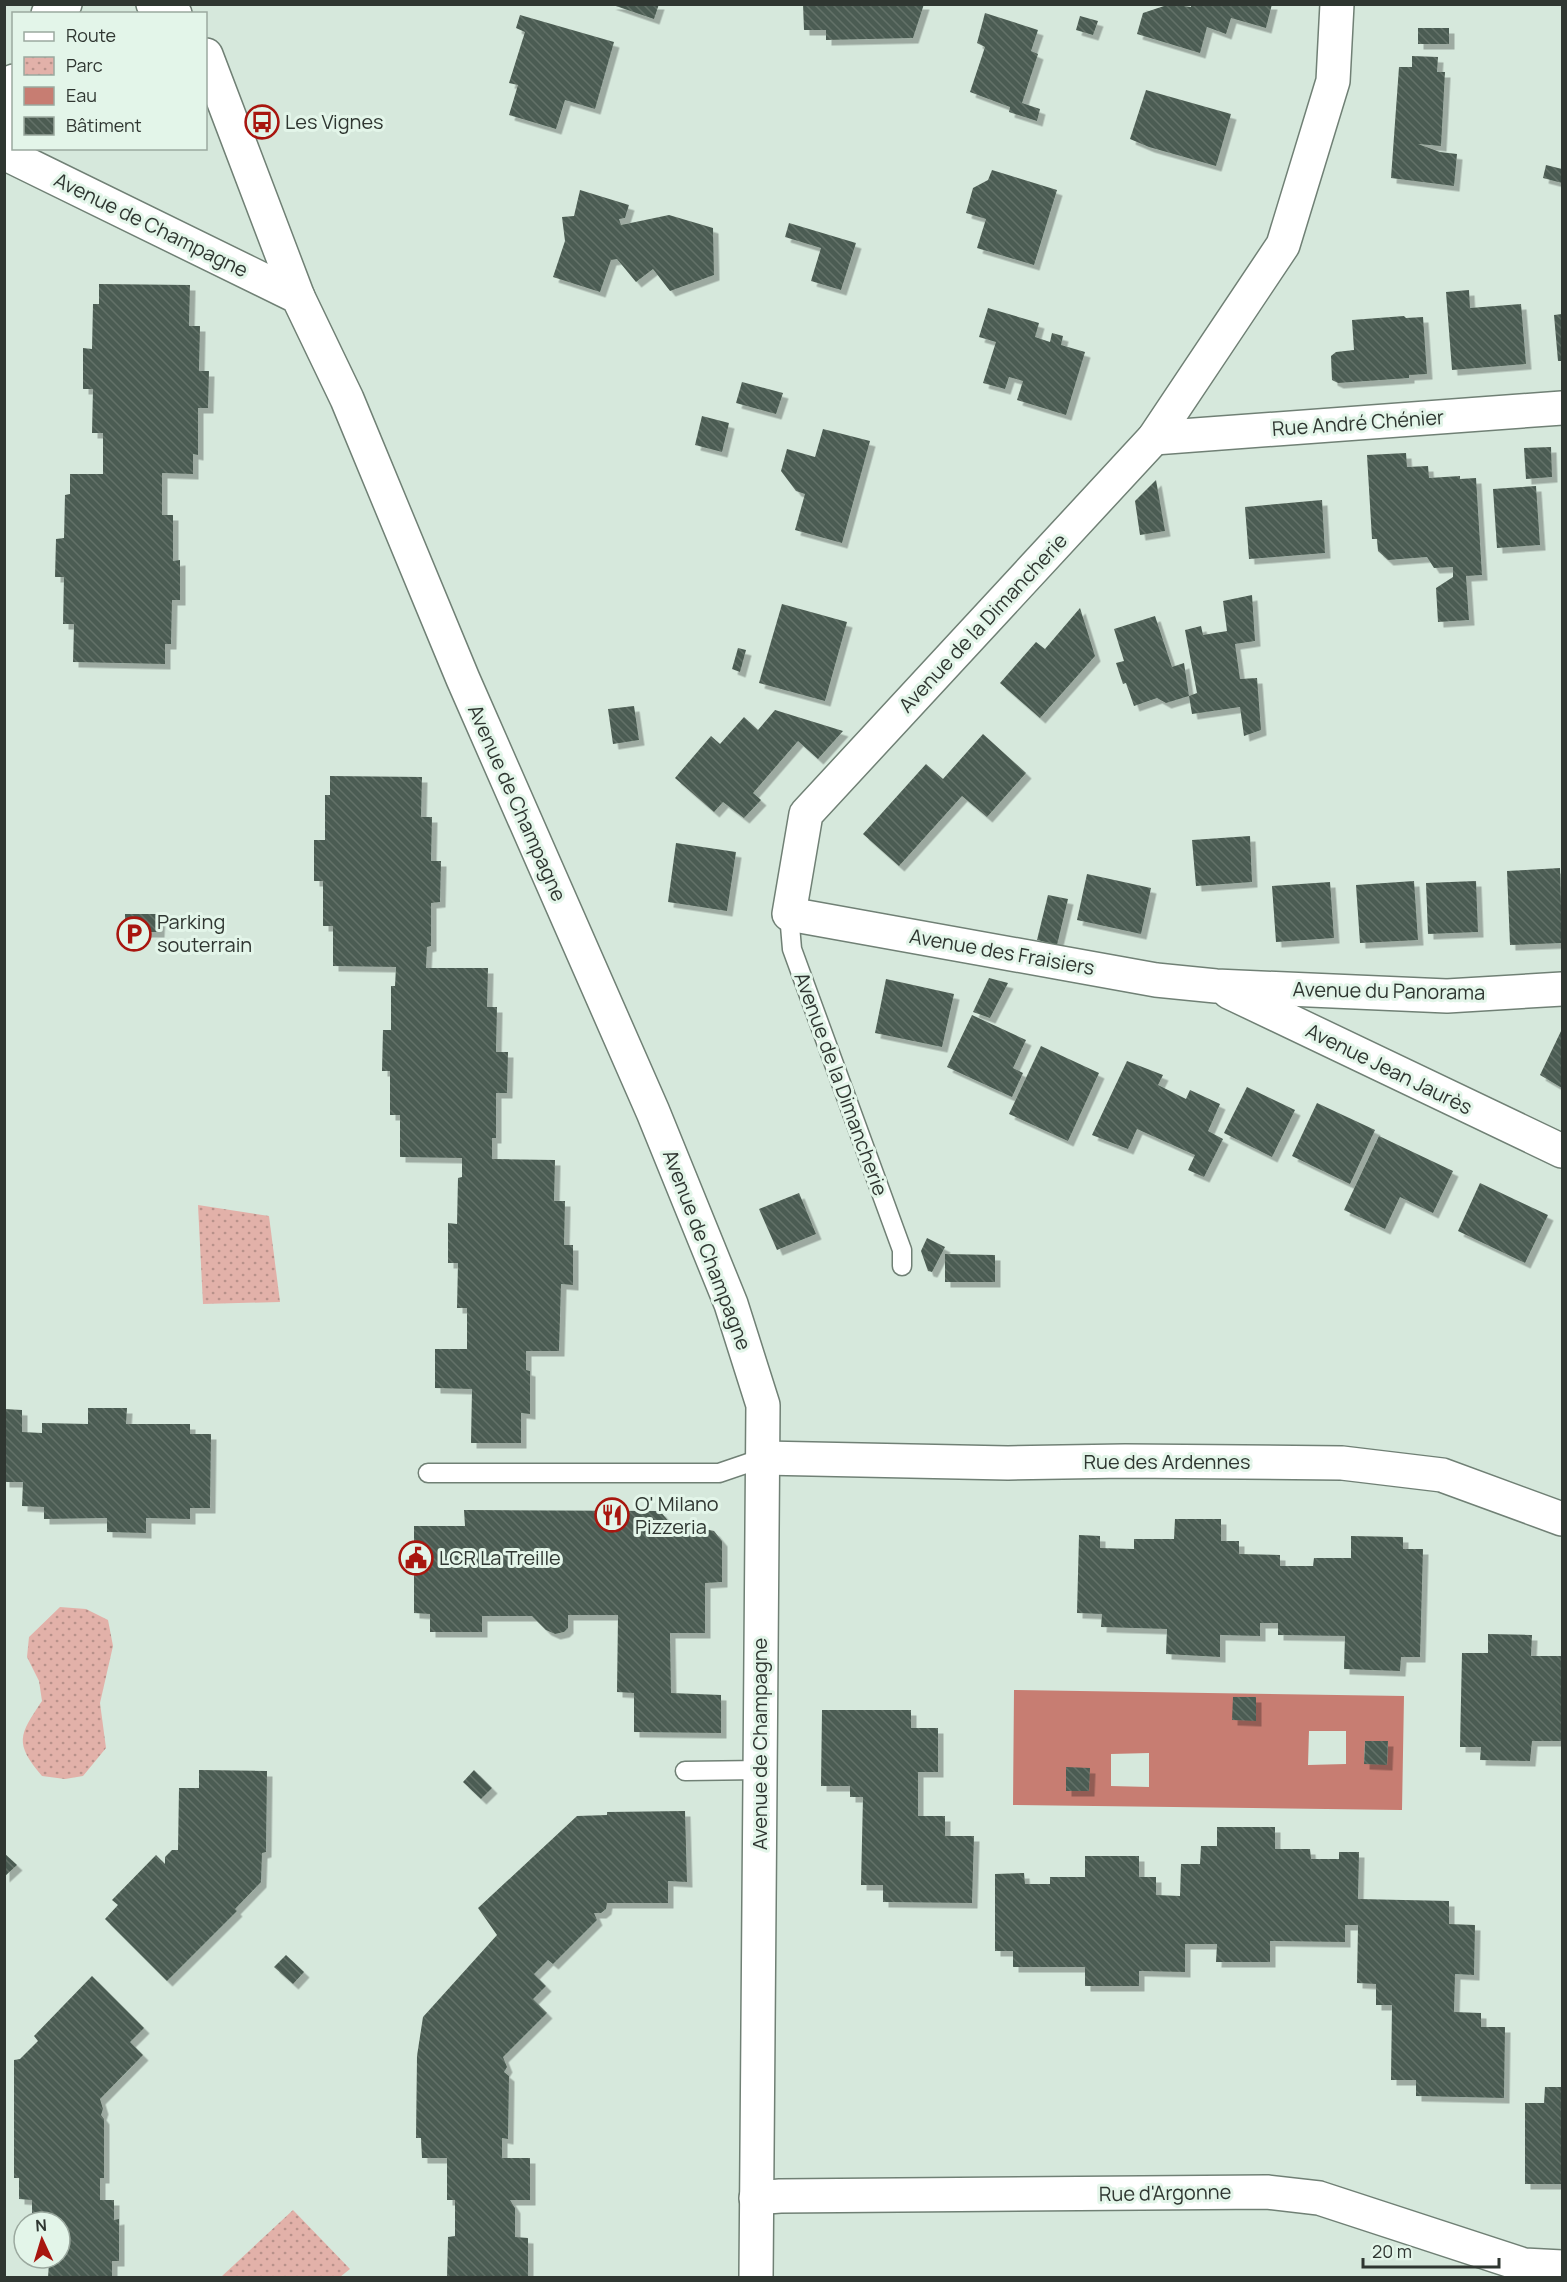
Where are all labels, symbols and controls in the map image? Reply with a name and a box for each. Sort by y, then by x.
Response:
legend [12,12,207,150]
text: Route [66,23,116,47]
text: Parc [66,53,103,77]
text: Eau [66,83,97,107]
bus stop icon: Les Vignes [244,104,280,140]
place label: Les Vignes [285,108,384,135]
text: Bâtiment [66,113,142,137]
street label: Avenue de Champagne [50,166,253,283]
street label: Rue André Chénier [1271,403,1445,442]
street label: Avenue de la Dimancherie [892,527,1073,718]
street label: Avenue de Champagne [462,700,573,905]
place label: Parking souterrain [157,908,252,958]
parking icon: Parking souterrain [116,916,152,952]
street label: Avenue des Fraisiers [907,922,1097,981]
street label: Avenue de la Dimancherie [788,968,895,1199]
street label: Avenue du Panorama [1293,975,1486,1006]
street label: Avenue Jean Jaurès [1302,1017,1477,1121]
street label: Avenue de Champagne [657,1146,758,1354]
street label: Rue des Ardennes [1083,1448,1251,1475]
place label: O' Milano Pizzeria [635,1490,719,1540]
restaurant icon: O' Milano Pizzeria [594,1497,630,1533]
public building icon: LCR La Treille [398,1540,434,1576]
place label: LCR La Treille [439,1544,561,1571]
street label: Avenue de Champagne [746,1638,773,1850]
street label: Rue d'Argonne [1099,2178,1231,2207]
north arrow [12,2210,72,2270]
text: N [34,2214,47,2236]
scale bar [1363,2231,1500,2269]
text: 20 m [1372,2239,1412,2263]

